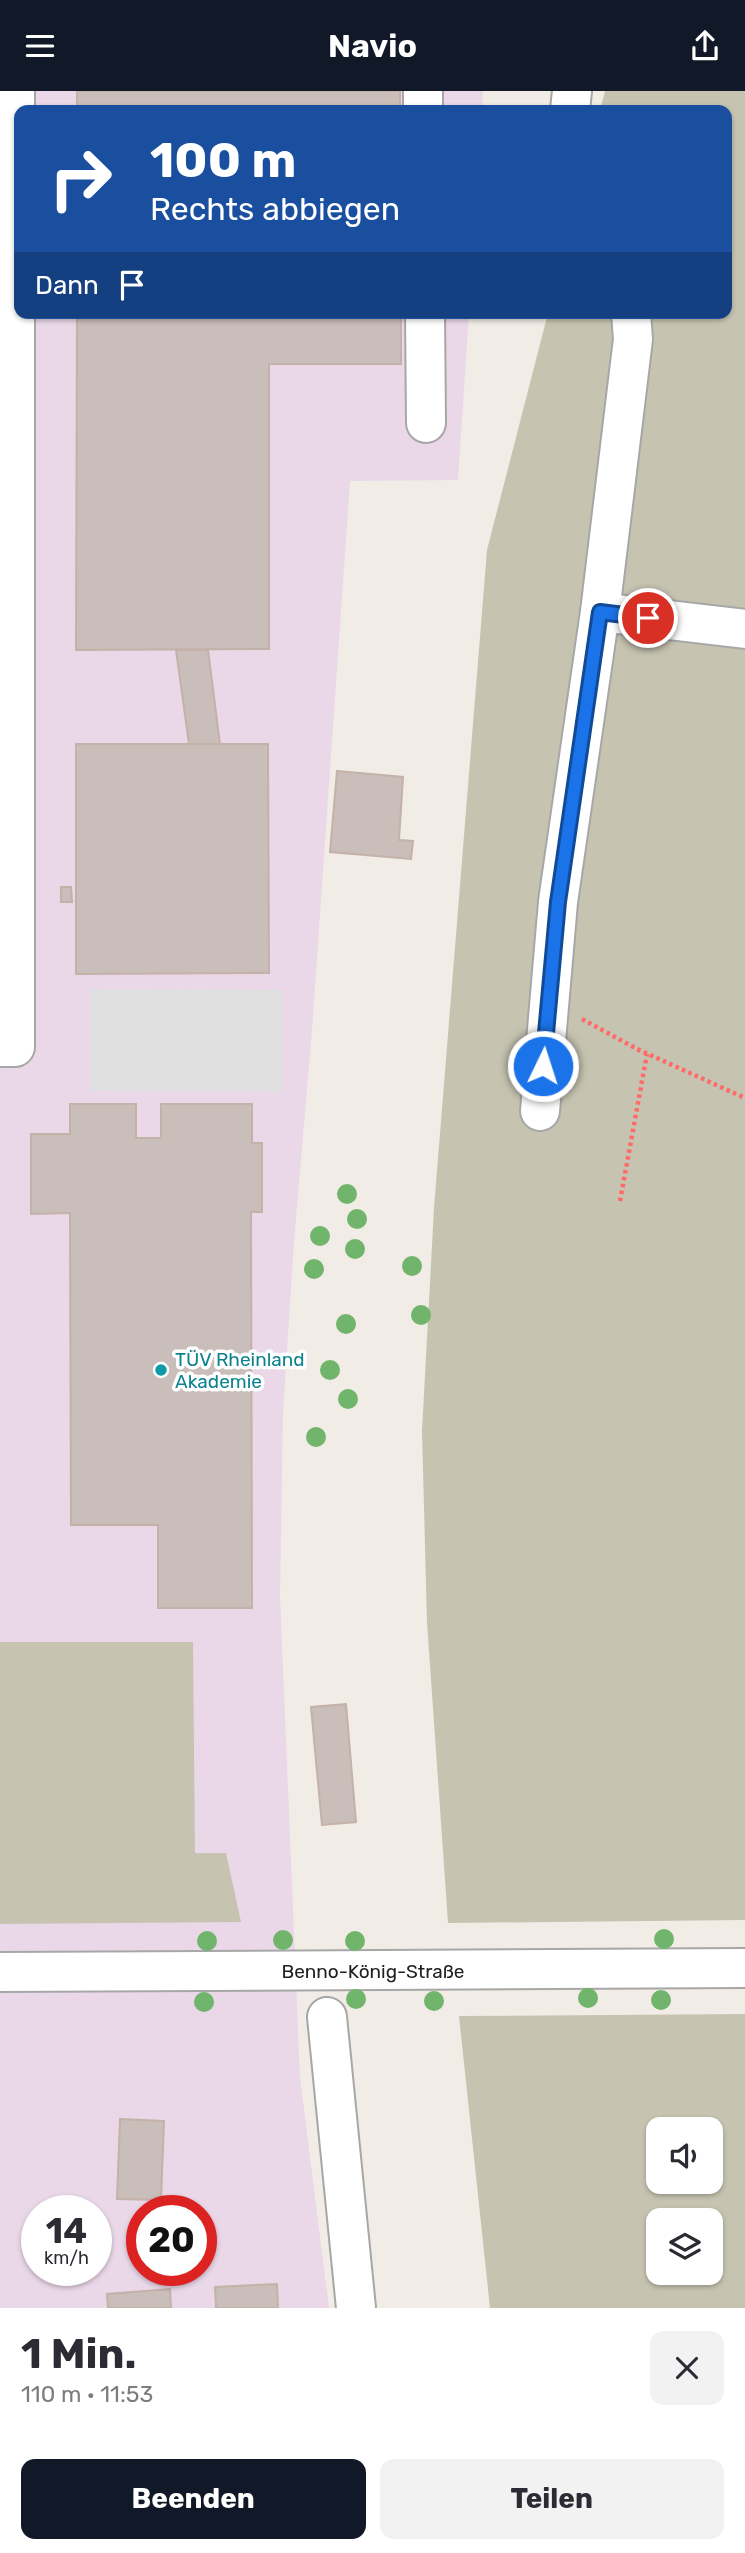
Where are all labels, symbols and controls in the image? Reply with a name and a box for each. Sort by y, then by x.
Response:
icon: menu [21,27,59,65]
text: Navio [328,27,417,65]
icon: share [686,27,724,65]
text: 100 m [150,131,296,189]
icon: right [35,133,126,224]
text: Rechts abbiegen [150,190,400,228]
icon: arrive [113,266,151,304]
text: Dann [35,270,99,301]
pin [618,588,678,648]
icon: arrive [629,599,667,637]
position arrow [506,1029,580,1103]
place label: TÜV Rheinland Akademie [175,1348,305,1393]
marker: TÜV Rheinland Akademie [153,1362,169,1378]
street label: Benno-König-Straße [281,1960,465,1983]
map controls [646,2117,723,2285]
button: sound [646,2117,723,2194]
speed limit sign: 20 [126,2195,217,2286]
button: layers [646,2208,723,2285]
text: 14 [46,2210,87,2252]
text: km/h [44,2247,89,2269]
text: 1 Min. [21,2329,137,2379]
button: close [650,2331,724,2405]
text: 110 m · 11:53 [21,2380,153,2408]
button: Beenden [21,2459,366,2539]
button: Teilen [380,2459,724,2539]

